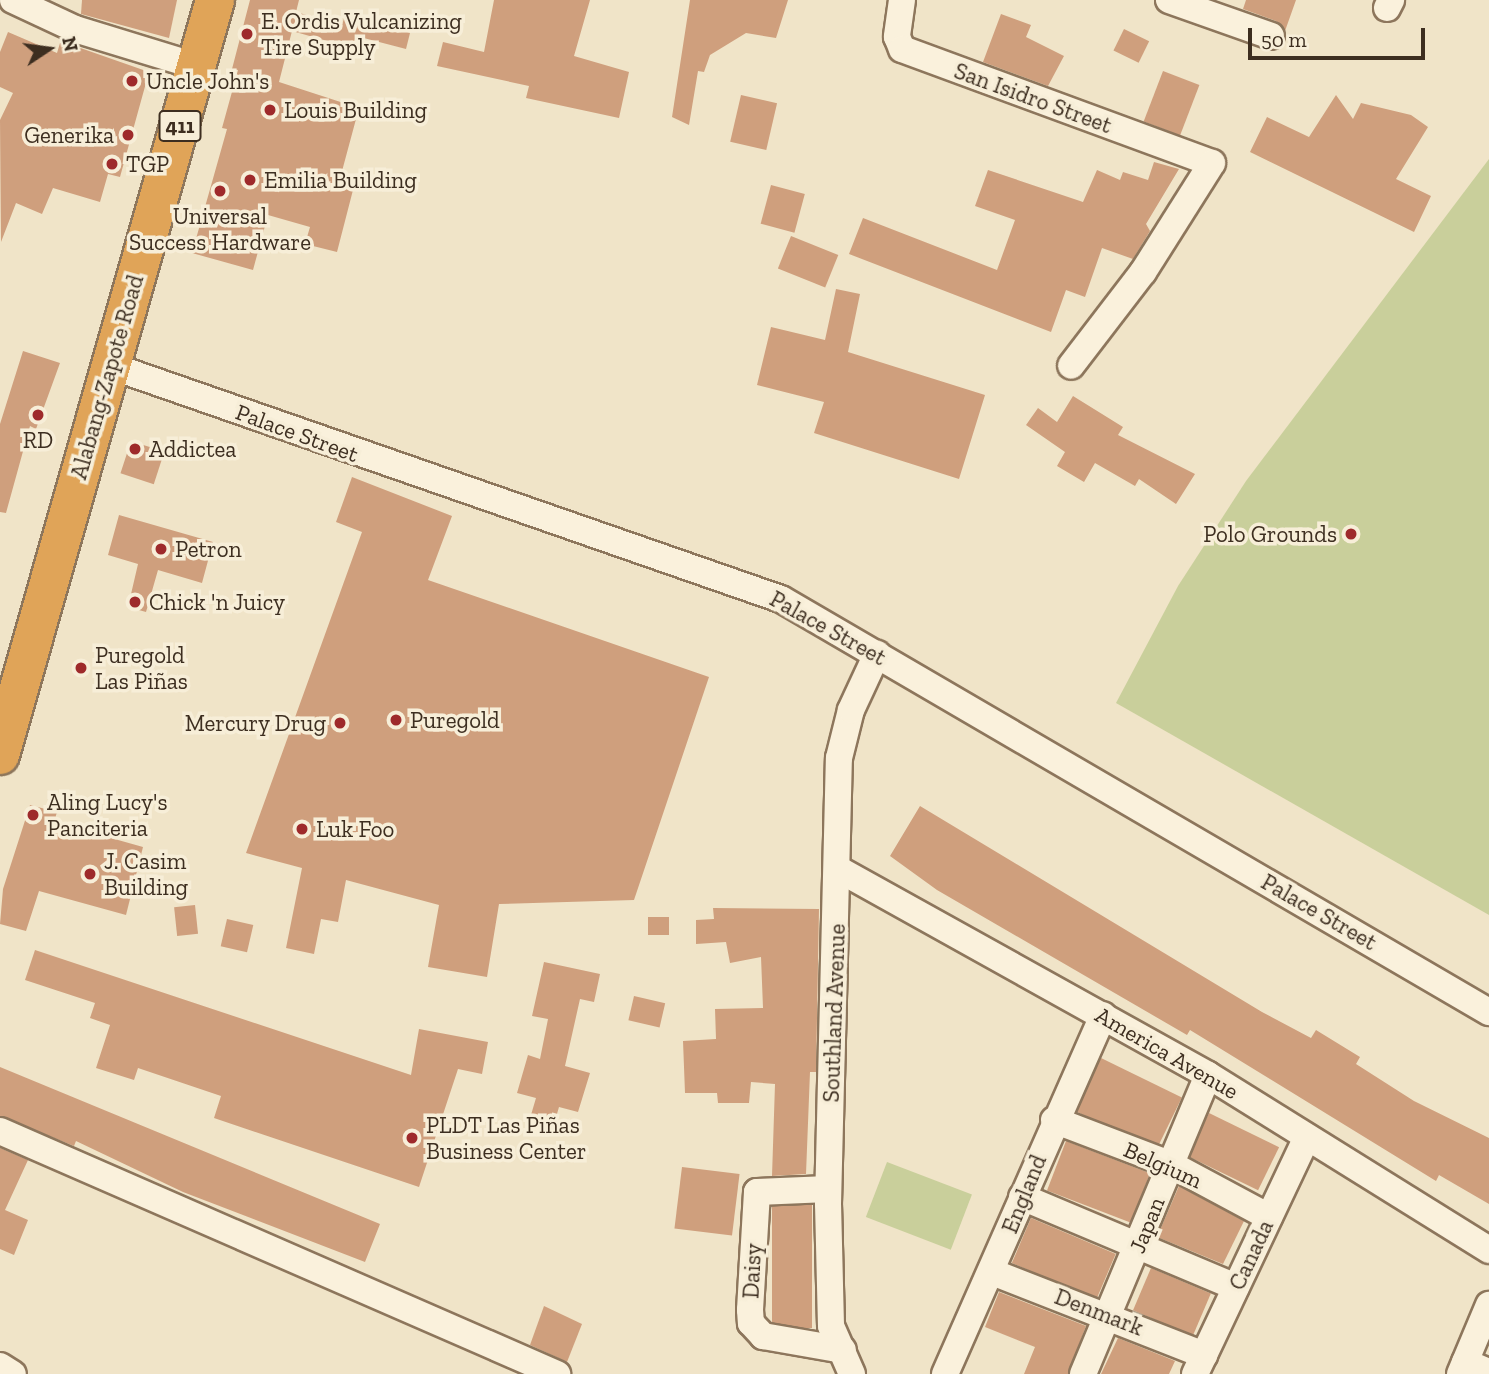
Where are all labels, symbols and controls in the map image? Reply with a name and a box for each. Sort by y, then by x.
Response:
place label: E. Ordis Vulcanizing Tire Supply [261,7,463,61]
north arrow [14,14,84,84]
scale bar [1251,14,1428,58]
marker: E. Ordis Vulcanizing Tire Supply [239,26,255,42]
text: 50 m [1261,27,1307,52]
text: N [57,35,83,54]
street label: San Isidro Street [951,57,1115,139]
place label: Uncle John's [146,67,270,95]
marker: Uncle John's [124,73,140,89]
place label: Louis Building [284,96,427,124]
marker: Louis Building [262,102,278,118]
road number: 411 [157,108,203,144]
place label: Generika [24,121,114,149]
marker: Generika [120,127,136,143]
place label: TGP [126,150,169,178]
marker: TGP [104,156,120,172]
place label: Emilia Building [264,166,417,194]
marker: Emilia Building [242,172,258,188]
marker: Universal Success Hardware [212,183,228,199]
place label: Universal Success Hardware [129,202,311,256]
street label: Alabang-Zapote Road [65,272,149,482]
street label: Palace Street [232,398,362,468]
marker: RD [30,407,46,423]
place label: RD [23,426,53,454]
place label: Addictea [149,435,236,463]
marker: Addictea [127,441,143,457]
place label: Polo Grounds [1203,520,1337,548]
marker: Polo Grounds [1343,526,1359,542]
place label: Petron [175,535,242,563]
marker: Petron [153,541,169,557]
street label: Palace Street [765,585,891,671]
place label: Chick 'n Juicy [149,588,286,616]
marker: Chick 'n Juicy [127,594,143,610]
place label: Puregold Las Piñas [95,641,188,695]
marker: Puregold Las Piñas [73,660,89,676]
place label: Puregold [410,706,500,734]
place label: Mercury Drug [184,709,326,737]
marker: Puregold [388,712,404,728]
marker: Mercury Drug [332,715,348,731]
place label: Aling Lucy's Panciteria [47,788,168,842]
marker: Aling Lucy's Panciteria [25,807,41,823]
place label: Luk Foo [316,815,394,843]
marker: Luk Foo [294,821,310,837]
place label: J. Casim Building [104,847,188,901]
marker: J. Casim Building [82,866,98,882]
street label: Palace Street [1256,868,1382,956]
street label: Southland Avenue [817,923,851,1103]
street label: America Avenue [1090,1001,1244,1105]
place label: PLDT Las Piñas Business Center [426,1111,587,1165]
marker: PLDT Las Piñas Business Center [404,1130,420,1146]
street label: Belgium [1120,1136,1206,1194]
street label: England [996,1151,1052,1237]
street label: Japan [1123,1193,1171,1257]
street label: Canada [1223,1216,1279,1294]
street label: Daisy [737,1243,767,1299]
street label: Denmark [1051,1283,1147,1341]

